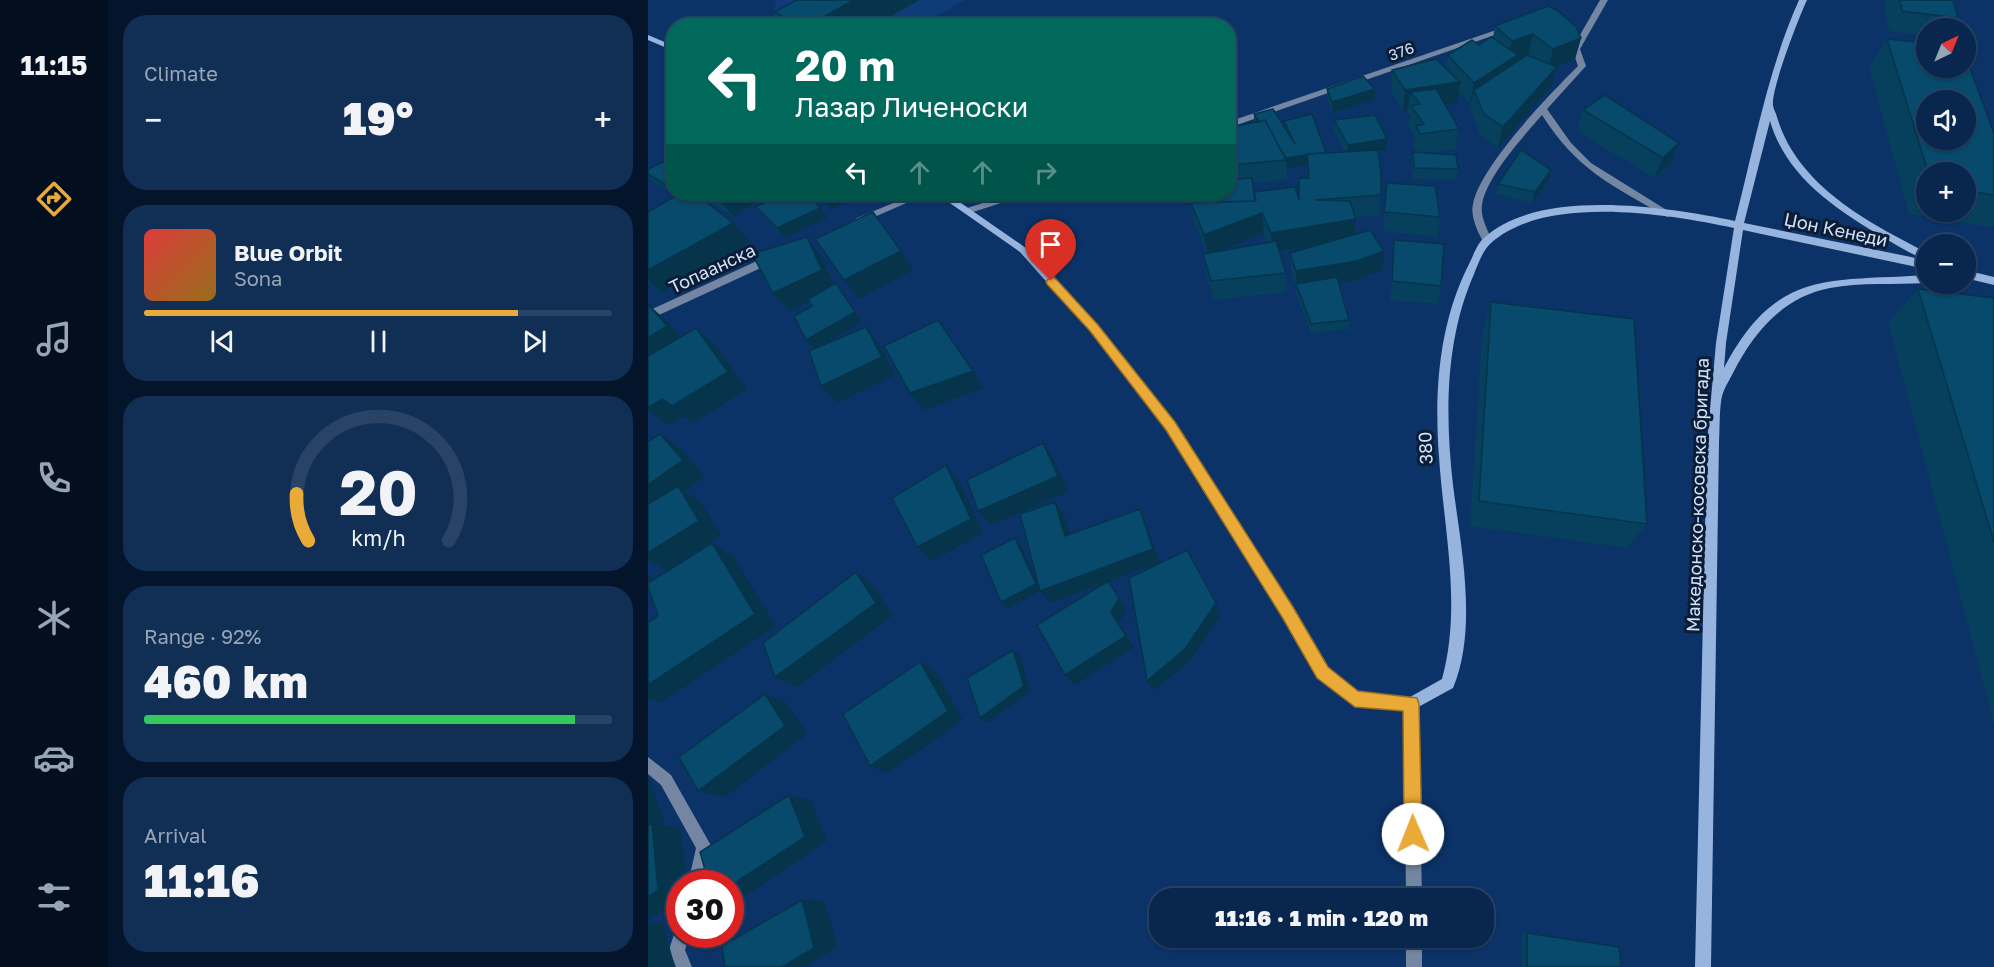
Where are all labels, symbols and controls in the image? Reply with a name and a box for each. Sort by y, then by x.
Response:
north arrow [1916,18,1976,78]
map controls [1916,18,1976,294]
street label: 376 [1386,38,1416,64]
text: 20 m [795,40,895,90]
icon: left [696,42,774,120]
text: 11:15 [21,49,87,81]
text: Climate [144,61,218,85]
button: sound [1916,90,1976,150]
text: 19° [343,91,413,145]
text: Лазар Личеноски [795,91,1028,123]
text: − [144,100,162,139]
text: + [594,100,612,139]
icon: left [840,156,873,189]
icon: ahead [903,156,936,189]
icon: ahead [966,156,999,189]
icon: right [1029,156,1062,189]
button: + [1916,162,1976,222]
icon: directions [33,178,75,220]
street label: Џон Кенеди [1782,207,1890,251]
pin [1025,219,1076,281]
icon: arrive [1034,228,1067,261]
button: − [1916,234,1976,294]
street label: Топаанска [665,238,759,298]
text: Blue Orbit [234,239,342,266]
text: Sona [234,266,282,290]
icon: music [33,318,75,360]
icon: previous [206,325,239,358]
icon: pause [362,325,395,358]
icon: next [518,325,551,358]
street label: Македонско-косовска бригада [1681,358,1713,632]
street label: 380 [1413,431,1437,465]
text: 20 [339,454,417,529]
icon: phone [33,457,75,499]
text: km/h [351,525,405,551]
icon: climate [33,597,75,639]
text: Range · 92% [144,624,261,648]
text: 460 km [144,654,308,708]
icon: car [33,737,75,779]
position arrow [1381,802,1445,866]
text: Arrival [144,823,207,847]
text: 11:16 [144,853,259,907]
speed limit sign: 30 [666,870,744,948]
icon: filters [33,876,75,918]
text: 11:16 · 1 min · 120 m [1215,904,1428,931]

